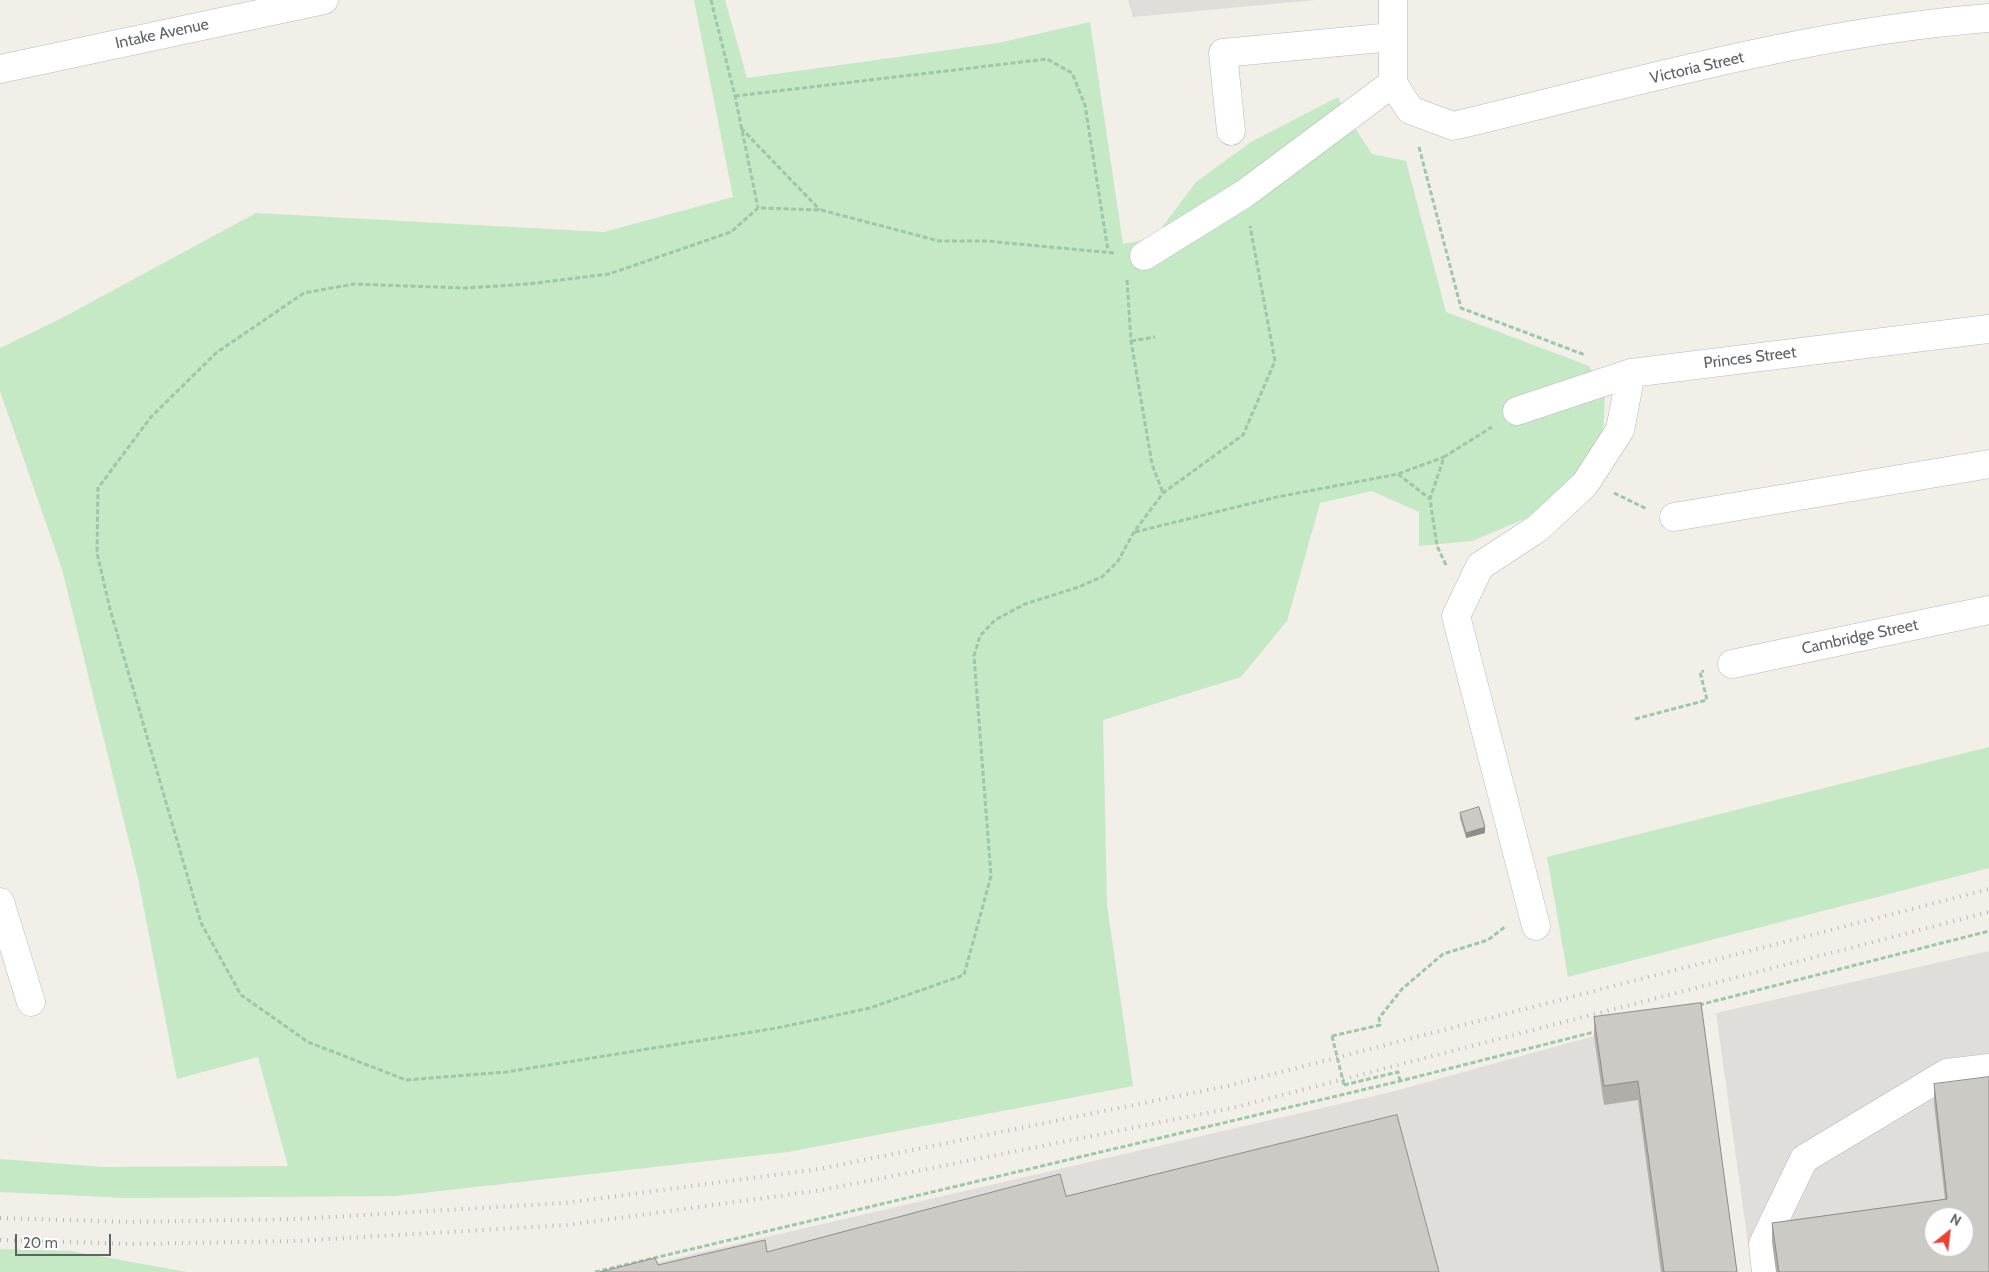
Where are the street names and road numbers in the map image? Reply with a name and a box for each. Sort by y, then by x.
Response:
street label: Intake Avenue [113,15,211,53]
street label: Victoria Street [1648,48,1746,88]
street label: Princes Street [1703,343,1797,373]
street label: Cambridge Street [1800,615,1920,659]

